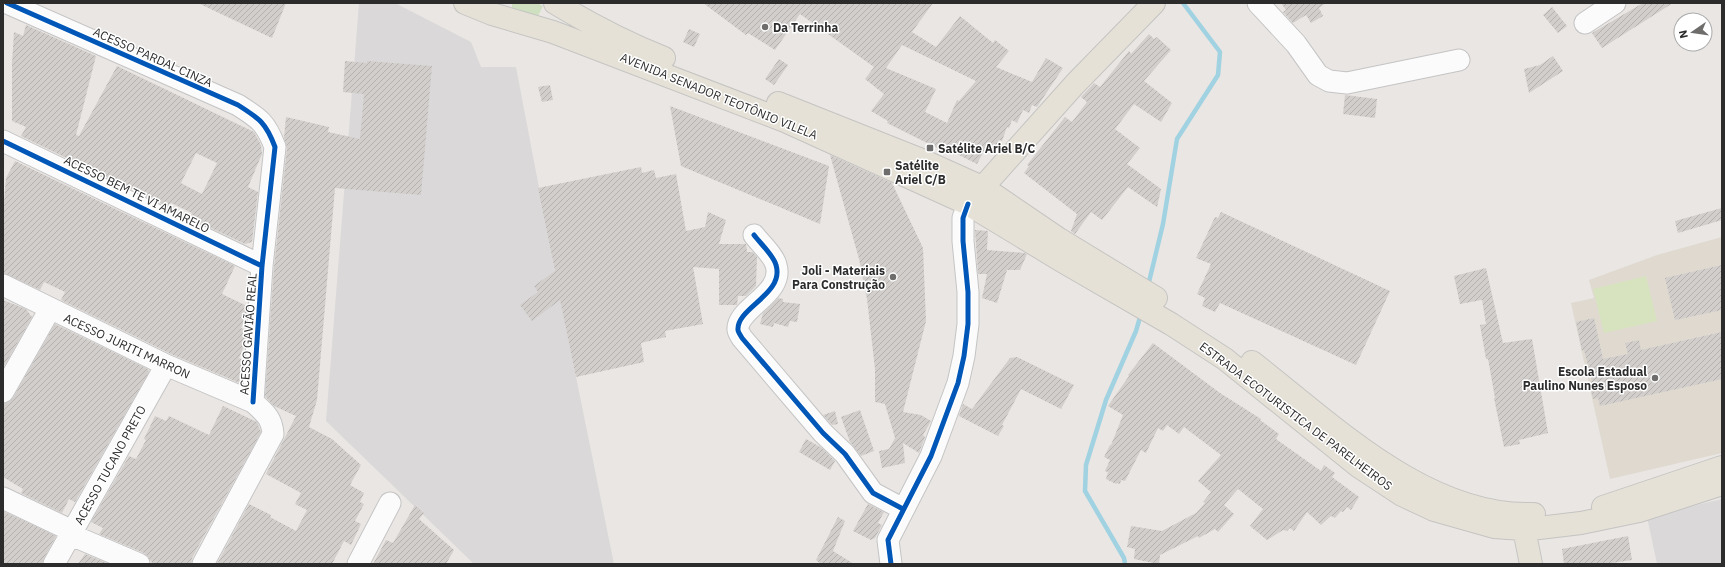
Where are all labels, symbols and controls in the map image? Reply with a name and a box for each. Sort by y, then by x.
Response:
north arrow [1673,12,1713,52]
place label: Da Terrinha [773,20,838,35]
marker: Da Terrinha [760,22,770,32]
street label: ACESSO PARDAL CINZA [91,24,215,90]
text: N [1676,29,1691,40]
street label: AVENIDA SENADOR TEOTÔNIO VILELA [618,49,820,143]
place label: Satélite Ariel B/C [938,141,1035,156]
marker: Satélite Ariel B/C [925,143,935,153]
street label: ACESSO BEM TE VI AMARELO [62,152,212,236]
place label: Satélite Ariel C/B [895,158,946,187]
marker: Satélite Ariel C/B [882,167,892,177]
place label: Joli - Materiais Para Construção [792,263,885,292]
marker: Joli - Materiais Para Construção [888,272,898,282]
street label: ACESSO GAVIÃO REAL [236,273,260,395]
street label: ACESSO JURITI MARRON [61,310,193,382]
street label: ESTRADA ECOTURISTICA DE PARELHEIROS [1197,339,1395,493]
place label: Escola Estadual Paulino Nunes Esposo [1523,364,1647,393]
marker: Escola Estadual Paulino Nunes Esposo [1650,373,1660,383]
street label: ACESSO TUCANO PRETO [71,403,149,527]

